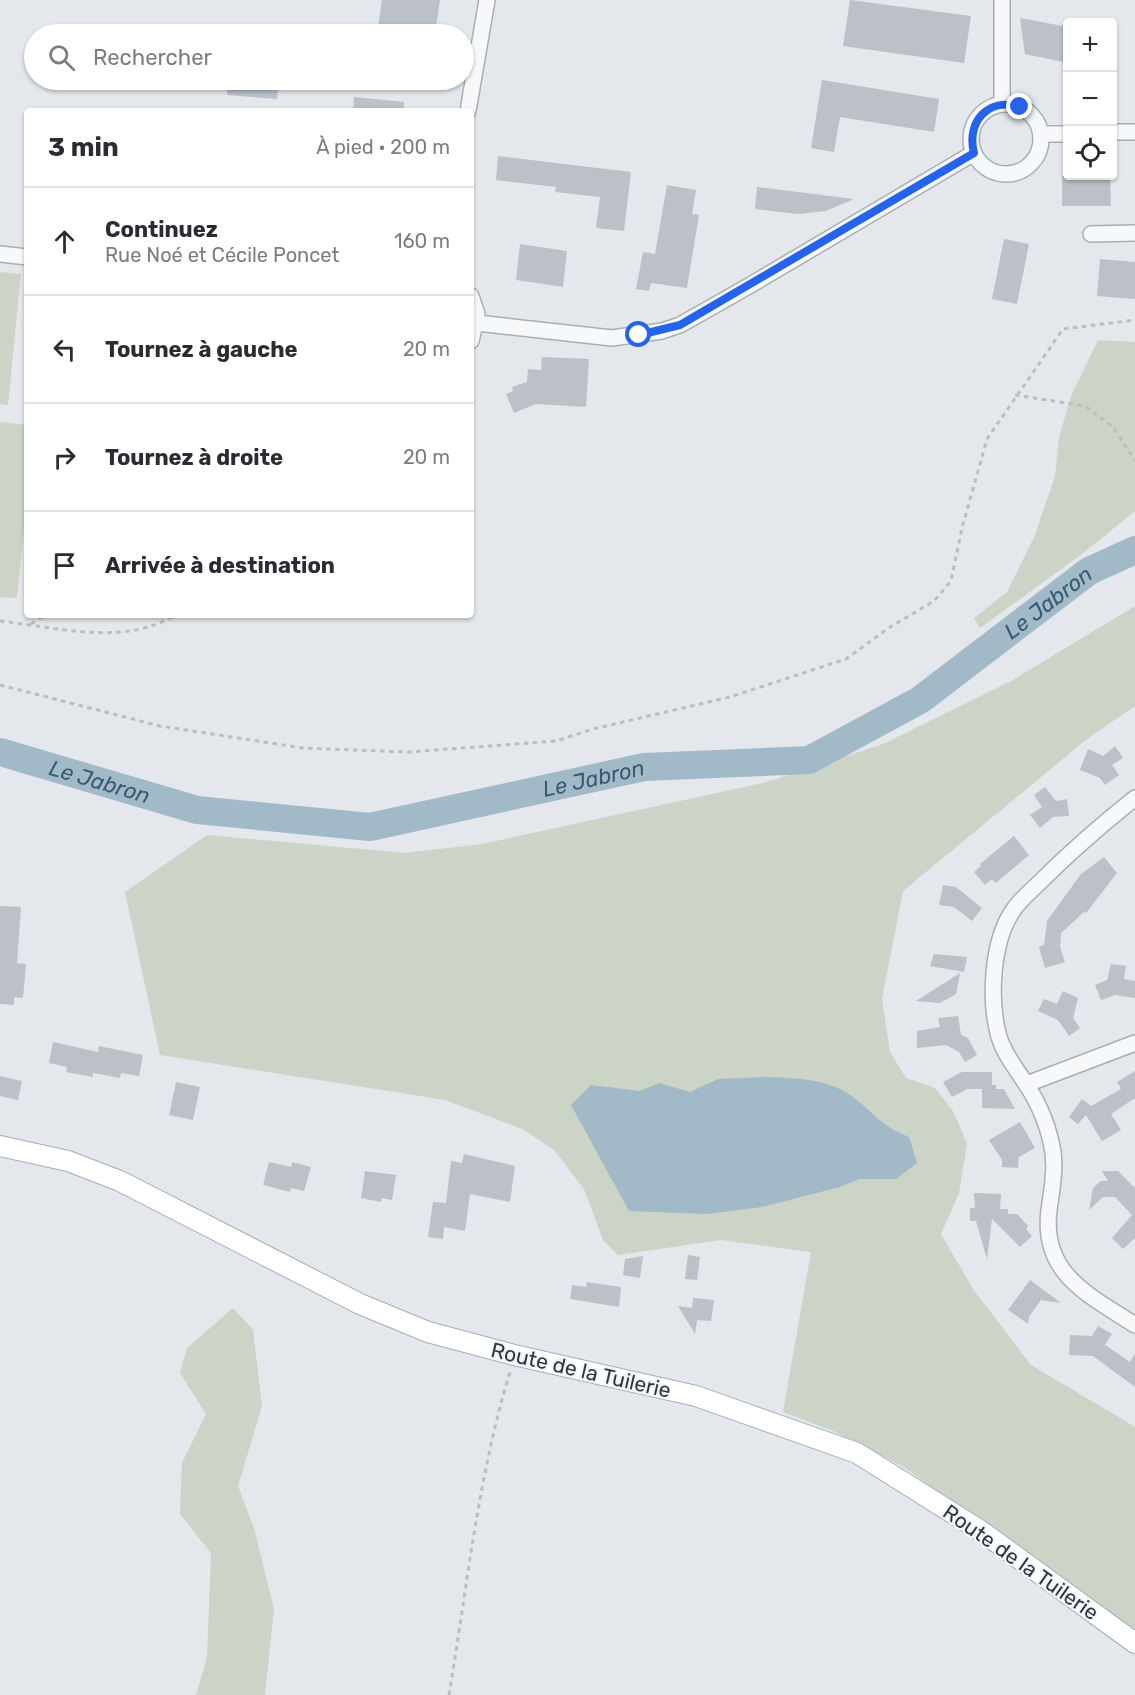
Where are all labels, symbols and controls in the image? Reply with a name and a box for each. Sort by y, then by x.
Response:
map controls [1063,18,1117,180]
button: + [1063,18,1117,72]
search box [24,24,474,90]
icon: search [45,41,78,74]
text: Rechercher [93,44,212,71]
button: − [1063,72,1117,126]
route end [1006,93,1032,119]
button: locate [1063,126,1117,180]
text: 3 min [48,132,119,163]
text: À pied · 200 m [316,135,450,159]
text: Continuez [105,216,218,243]
icon: ahead [48,225,81,258]
text: 160 m [394,229,450,253]
text: Rue Noé et Cécile Poncet [105,243,339,267]
route start [625,321,651,347]
icon: left [48,333,81,366]
text: Tournez à gauche [105,336,298,363]
text: 20 m [403,337,450,361]
icon: right [48,441,81,474]
text: Tournez à droite [105,444,283,471]
text: 20 m [403,445,450,469]
icon: arrive [48,549,81,582]
text: Arrivée à destination [105,552,335,579]
water label: Le Jabron [999,560,1097,645]
water label: Le Jabron [46,754,153,809]
water label: Le Jabron [540,754,647,802]
street label: Route de la Tuilerie [489,1337,673,1403]
street label: Route de la Tuilerie [938,1499,1104,1625]

